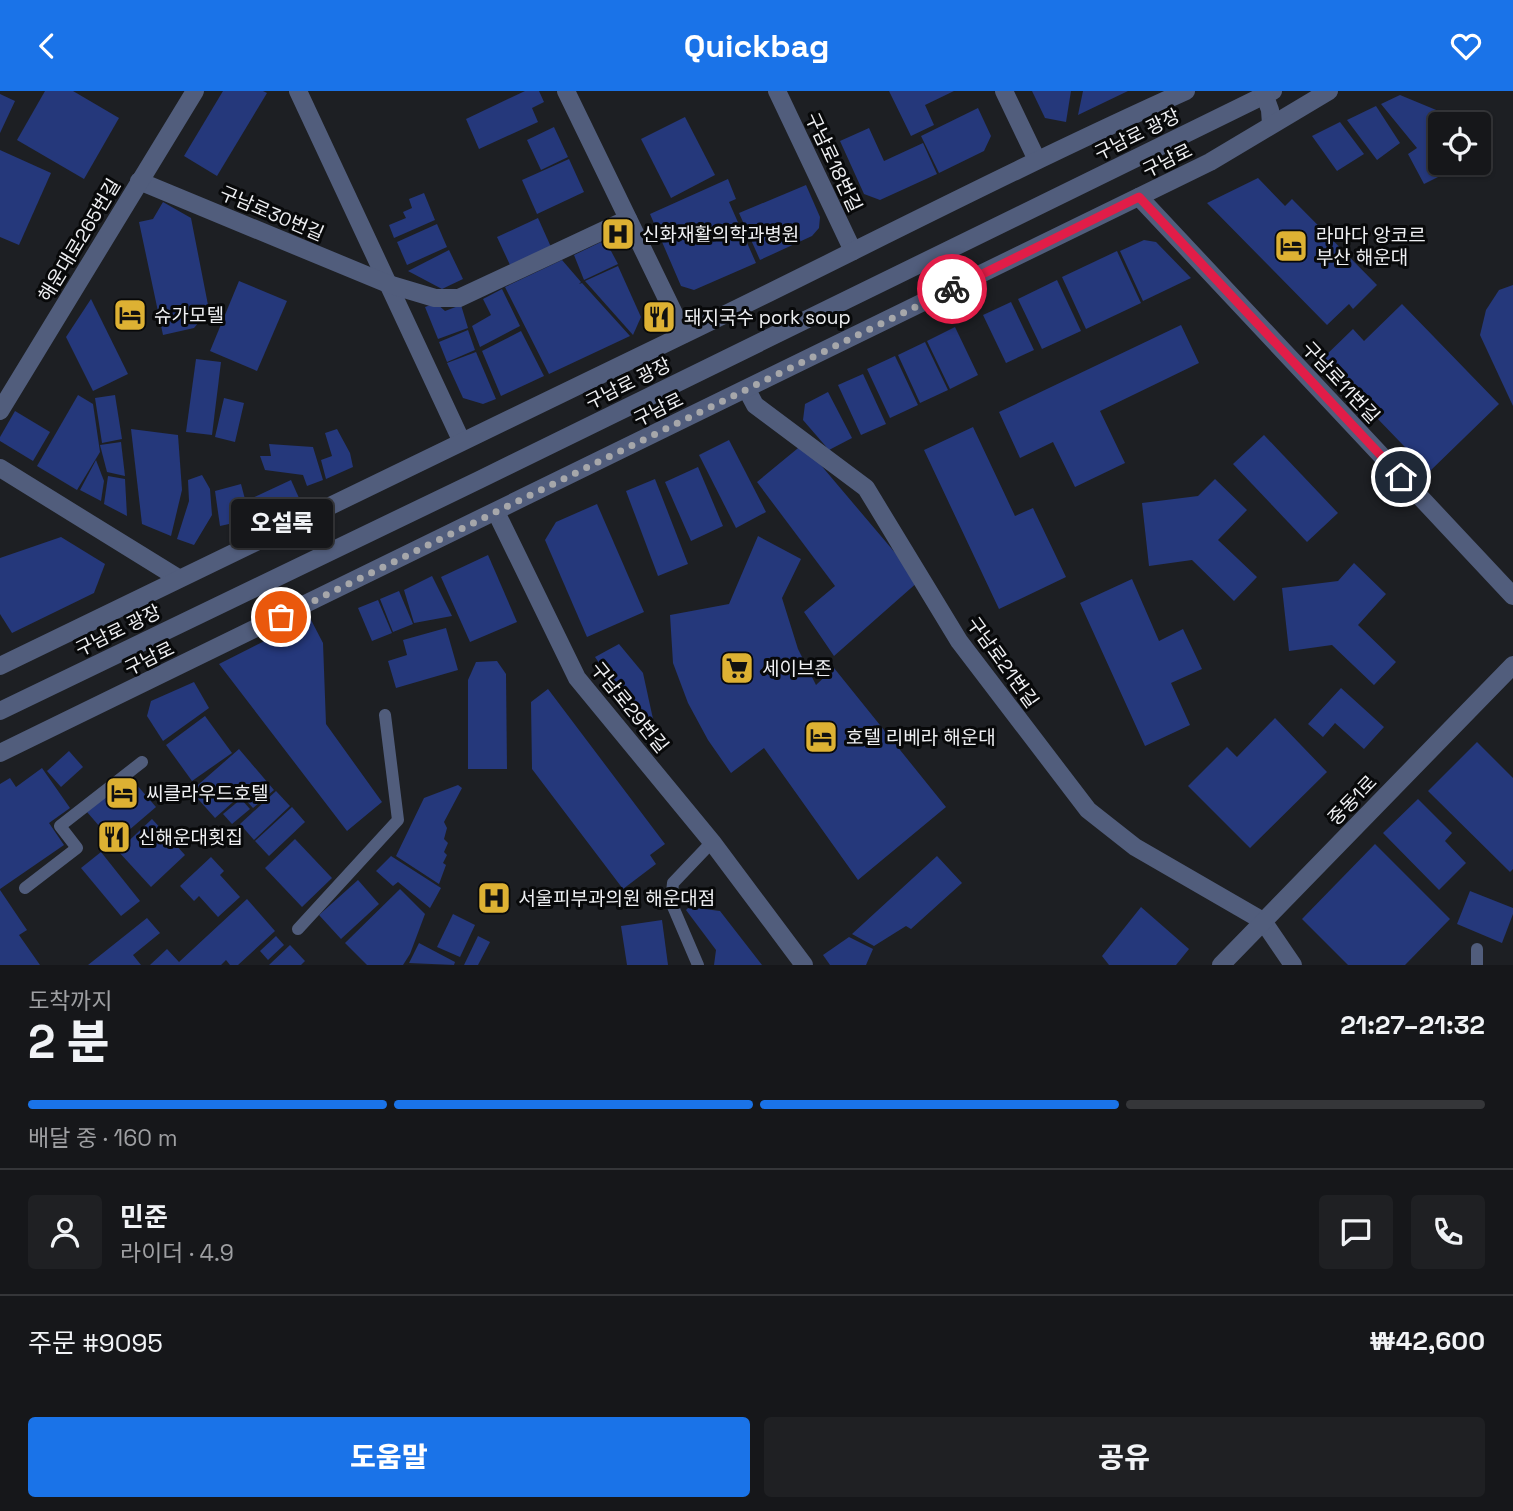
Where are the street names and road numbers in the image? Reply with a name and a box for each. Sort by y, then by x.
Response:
street label: 구남로 광장 [1091,104,1183,164]
street label: 구남로18번길 [800,108,868,216]
street label: 구남로 [1138,138,1196,182]
street label: 해운대로265번길 [33,174,126,306]
street label: 구남로30번길 [216,180,328,247]
street label: 구남로11번길 [1296,336,1385,429]
street label: 구남로 광장 [582,353,674,413]
street label: 구남로 [629,387,687,431]
street label: 구남로 광장 [72,600,164,660]
street label: 구남로21번길 [961,612,1044,713]
street label: 구남로 [120,636,178,680]
street label: 구남로29번길 [585,657,674,758]
street label: 중동1로 [1322,770,1382,831]

